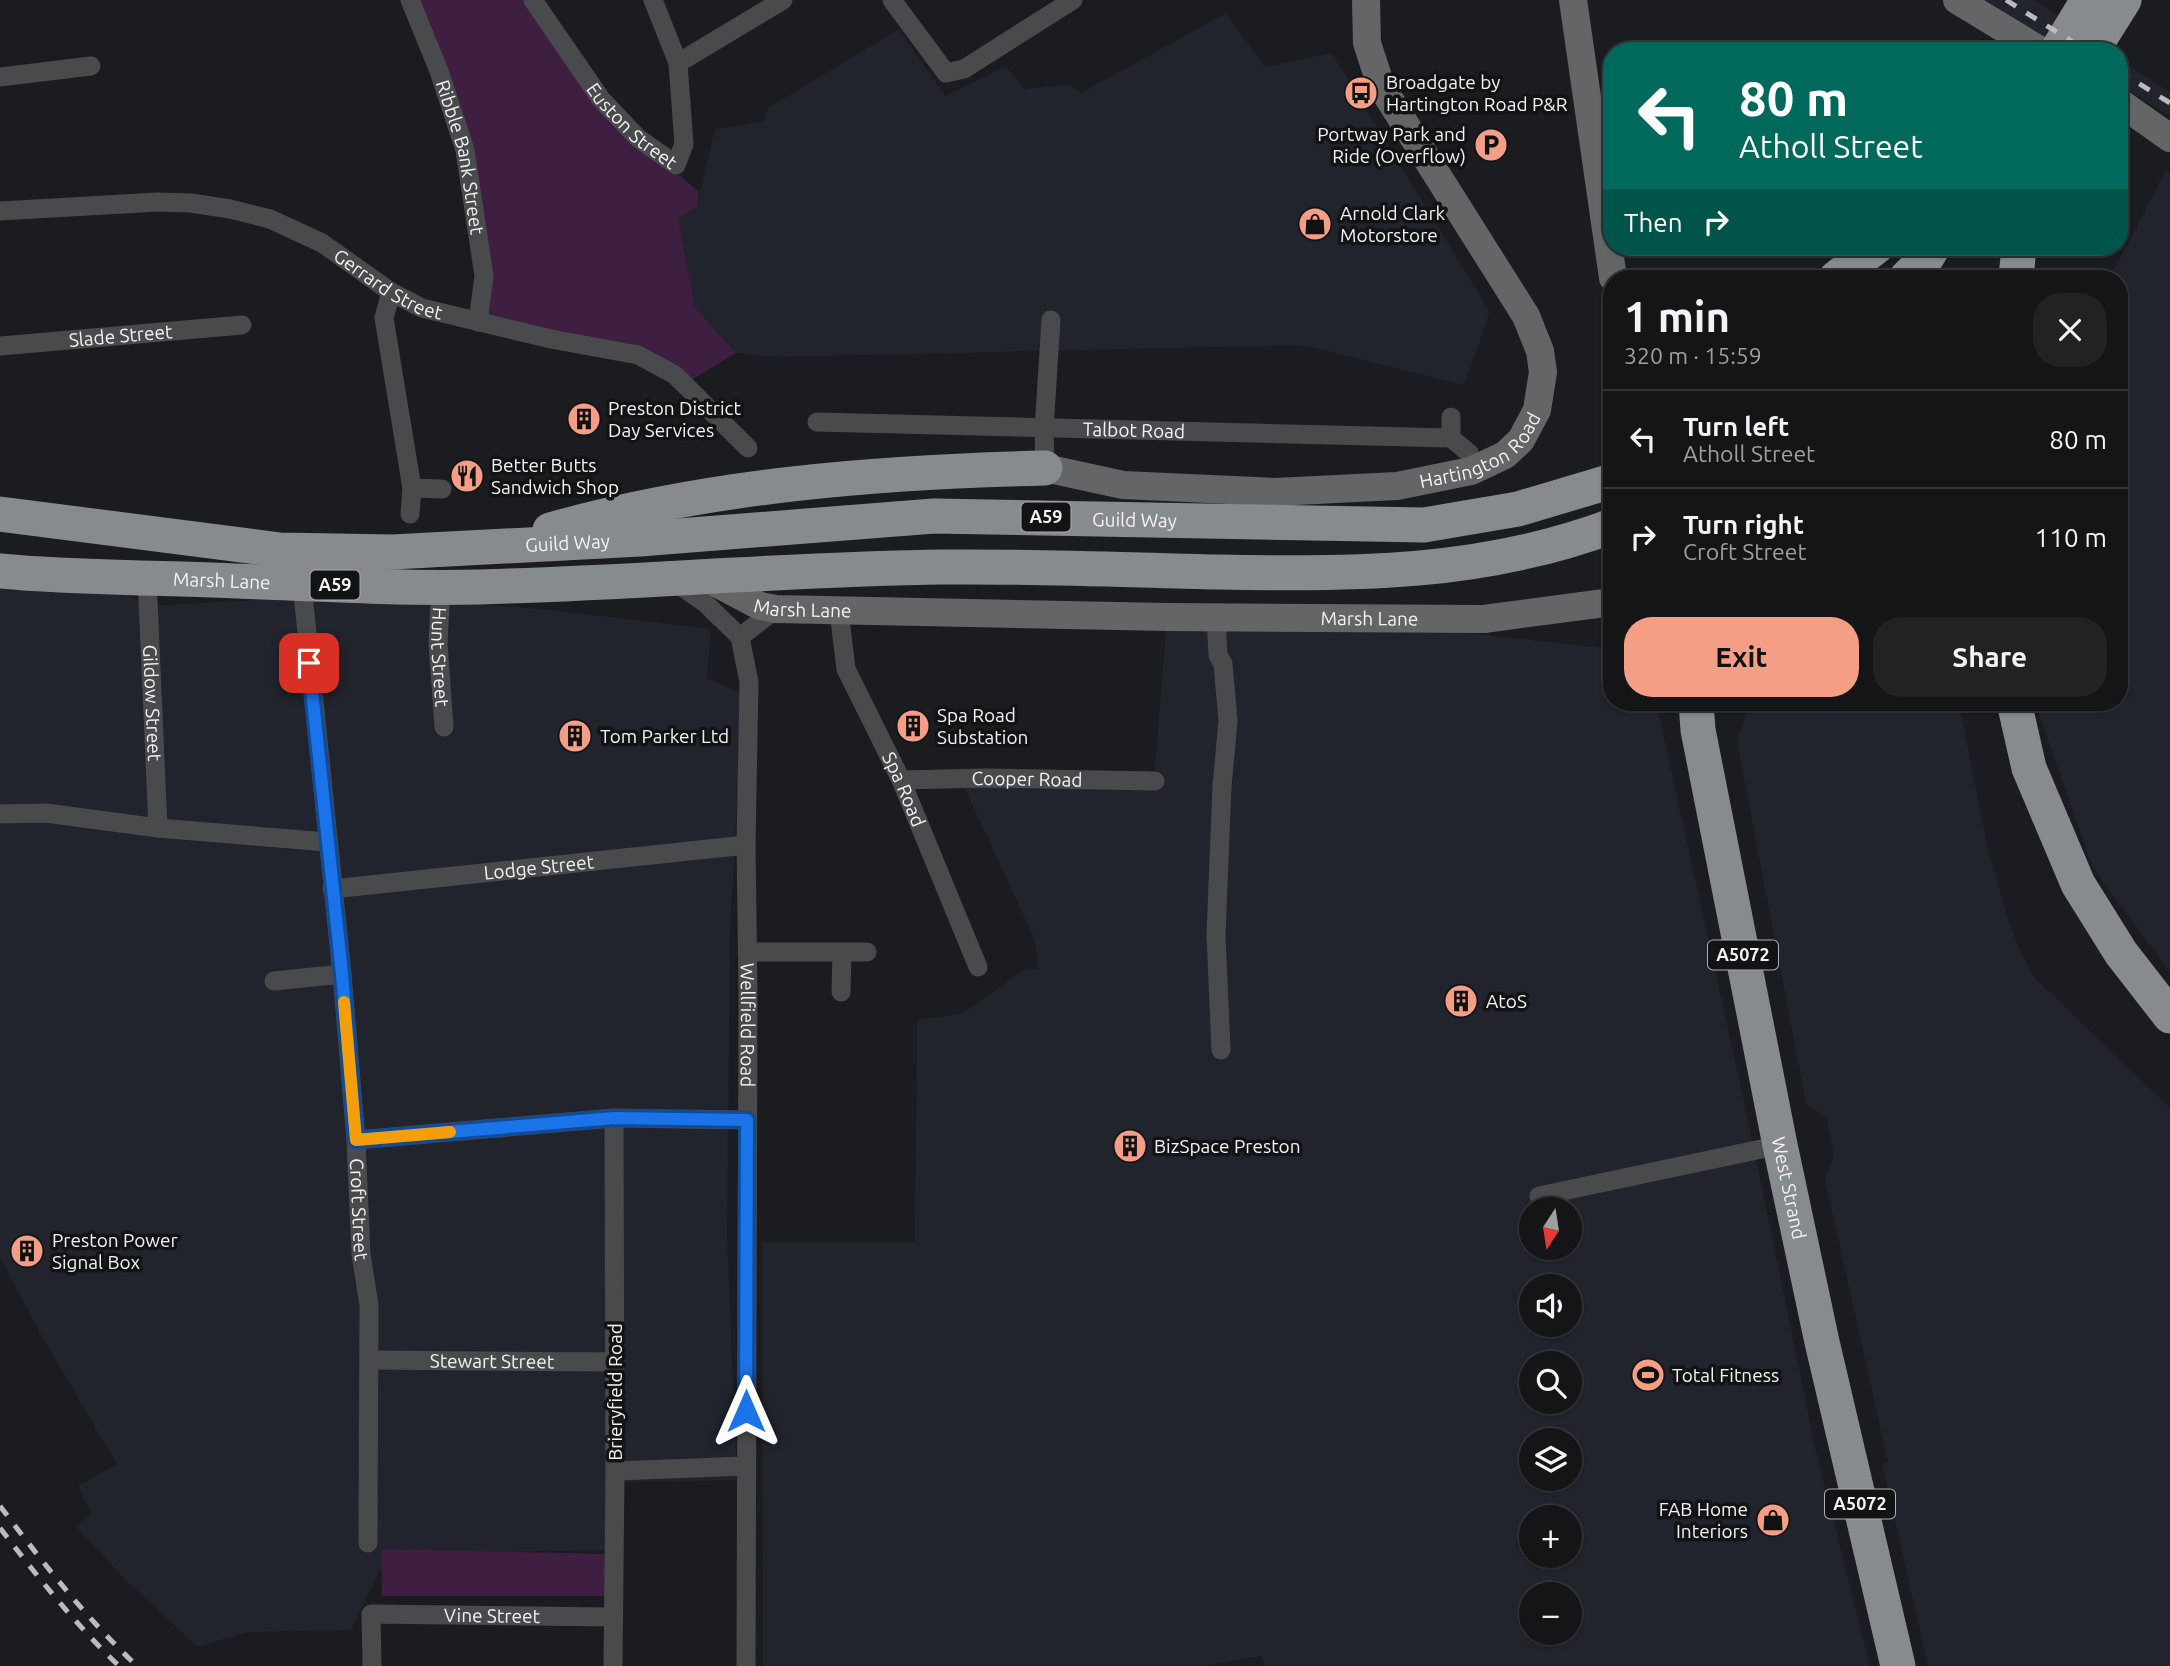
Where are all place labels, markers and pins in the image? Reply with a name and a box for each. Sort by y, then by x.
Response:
place label: Broadgate by Hartington Road P&R [1386,71,1568,115]
bus stop icon: Broadgate by Hartington Road P&R [1342,74,1380,112]
place label: Portway Park and Ride (Overflow) [1317,123,1466,167]
parking icon: Portway Park and Ride (Overflow) [1472,126,1510,164]
place label: Arnold Clark Motorstore [1340,202,1446,246]
shop icon: Arnold Clark Motorstore [1296,205,1334,243]
place label: Preston District Day Services [608,397,741,441]
building icon: Preston District Day Services [565,400,603,438]
place label: Better Butts Sandwich Shop [491,454,619,498]
restaurant icon: Better Butts Sandwich Shop [448,457,486,495]
pin [279,633,339,693]
place label: Spa Road Substation [937,704,1028,748]
building icon: Spa Road Substation [894,707,932,745]
building icon: Tom Parker Ltd [556,717,594,755]
place label: Tom Parker Ltd [600,725,729,747]
building icon: AtoS [1442,982,1480,1020]
place label: AtoS [1486,990,1527,1012]
building icon: BizSpace Preston [1111,1127,1149,1165]
place label: BizSpace Preston [1154,1135,1301,1157]
place label: Preston Power Signal Box [52,1229,178,1273]
building icon: Preston Power Signal Box [8,1232,46,1270]
sports icon: Total Fitness [1629,1356,1667,1394]
place label: Total Fitness [1672,1364,1779,1386]
place label: FAB Home Interiors [1659,1498,1748,1542]
shop icon: FAB Home Interiors [1754,1501,1792,1539]

